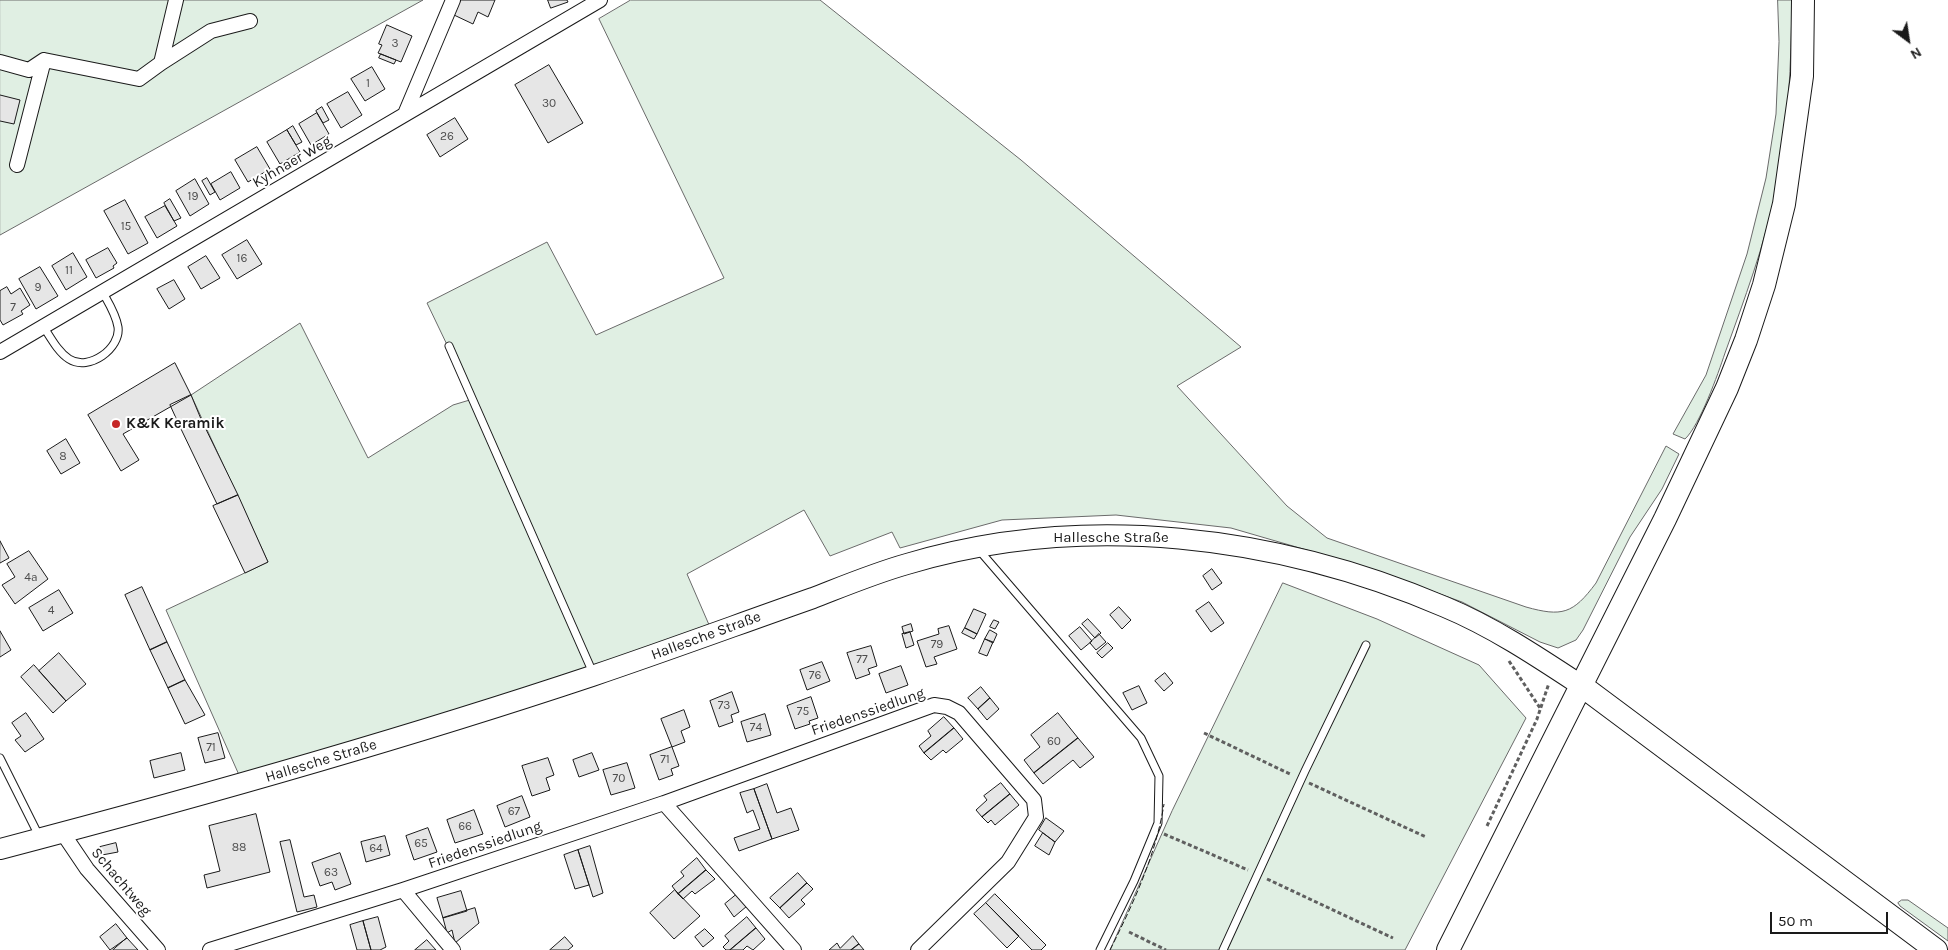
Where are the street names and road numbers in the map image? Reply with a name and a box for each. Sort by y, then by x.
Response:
street label: Kyhnaer Weg [249,132,335,192]
street label: Hallesche Straße [1053,529,1169,547]
street label: Hallesche Straße [649,608,763,664]
street label: Friedenssiedlung [809,684,927,740]
street label: Hallesche Straße [263,735,379,787]
street label: Friedenssiedlung [426,817,544,873]
street label: Schachtweg [87,844,155,920]

